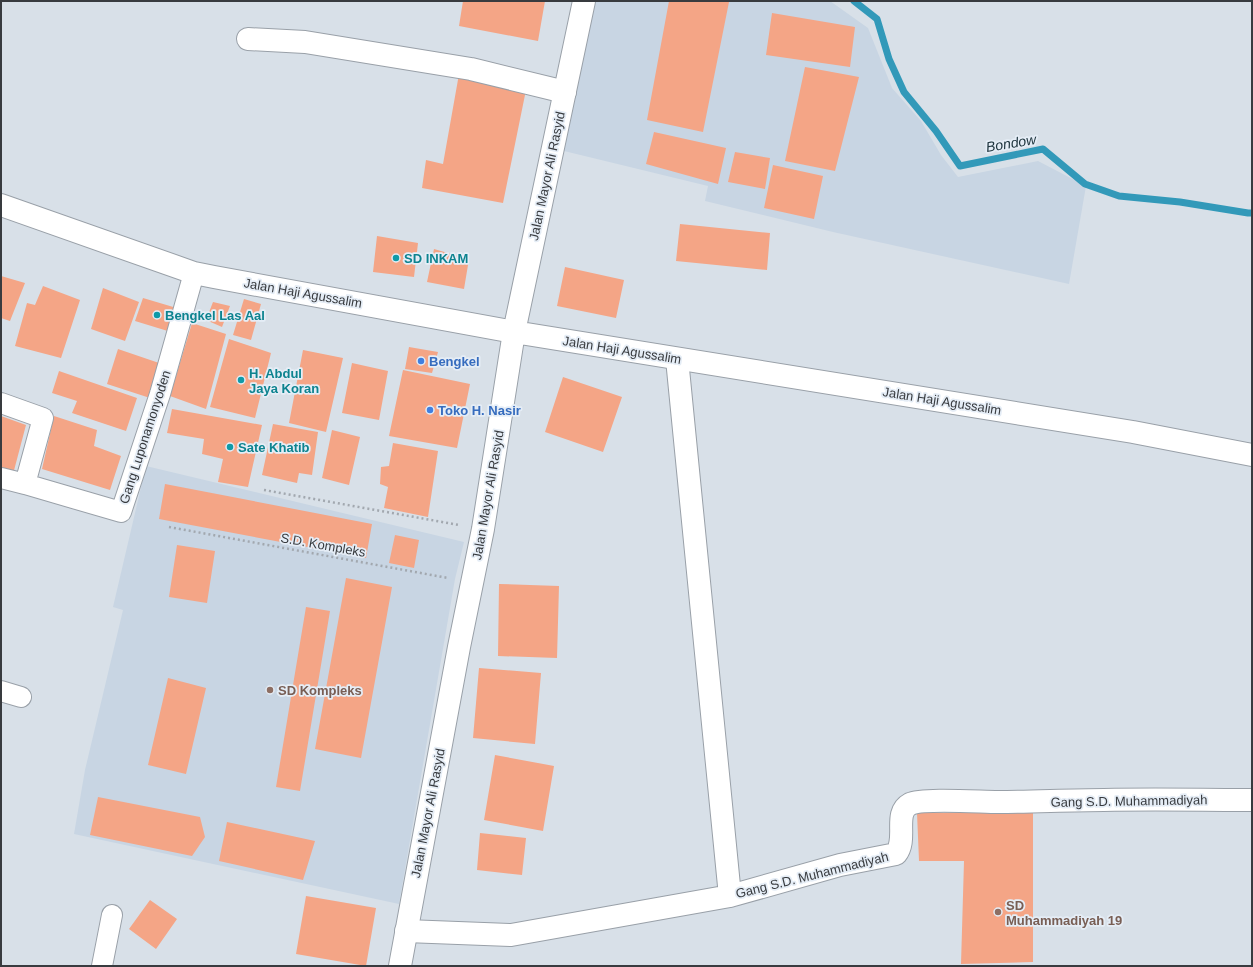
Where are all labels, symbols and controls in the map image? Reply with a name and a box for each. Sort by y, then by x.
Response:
street label: Jalan Mayor Ali Rasyid [526,110,568,242]
water label: Bondow [985,131,1038,155]
place label: SD INKAM [404,251,468,266]
marker: SD INKAM [391,253,401,263]
street label: Jalan Haji Agussalim [243,275,363,311]
place label: Bengkel Las Aal [165,308,265,323]
marker: Bengkel Las Aal [152,310,162,320]
street label: Jalan Haji Agussalim [562,333,682,367]
place label: Bengkel [429,354,480,369]
marker: Bengkel [416,356,426,366]
place label: H. Abdul Jaya Koran [249,366,319,396]
street label: Gang Luponamonyoden [116,368,174,506]
marker: H. Abdul Jaya Koran [236,375,246,385]
street label: Jalan Haji Agussalim [882,384,1002,418]
place label: Toko H. Nasir [438,403,521,418]
marker: Toko H. Nasir [425,405,435,415]
street label: Jalan Mayor Ali Rasyid [469,429,507,561]
place label: Sate Khatib [238,440,310,455]
marker: Sate Khatib [225,442,235,452]
street label: S.D. Kompleks [279,530,367,560]
place label: SD Kompleks [278,683,362,698]
marker: SD Kompleks [265,685,275,695]
street label: Jalan Mayor Ali Rasyid [408,747,448,879]
street label: Gang S.D. Muhammadiyah [1050,792,1208,810]
street label: Gang S.D. Muhammadiyah [734,849,890,901]
place label: SD Muhammadiyah 19 [1006,898,1122,928]
marker: SD Muhammadiyah 19 [993,907,1003,917]

